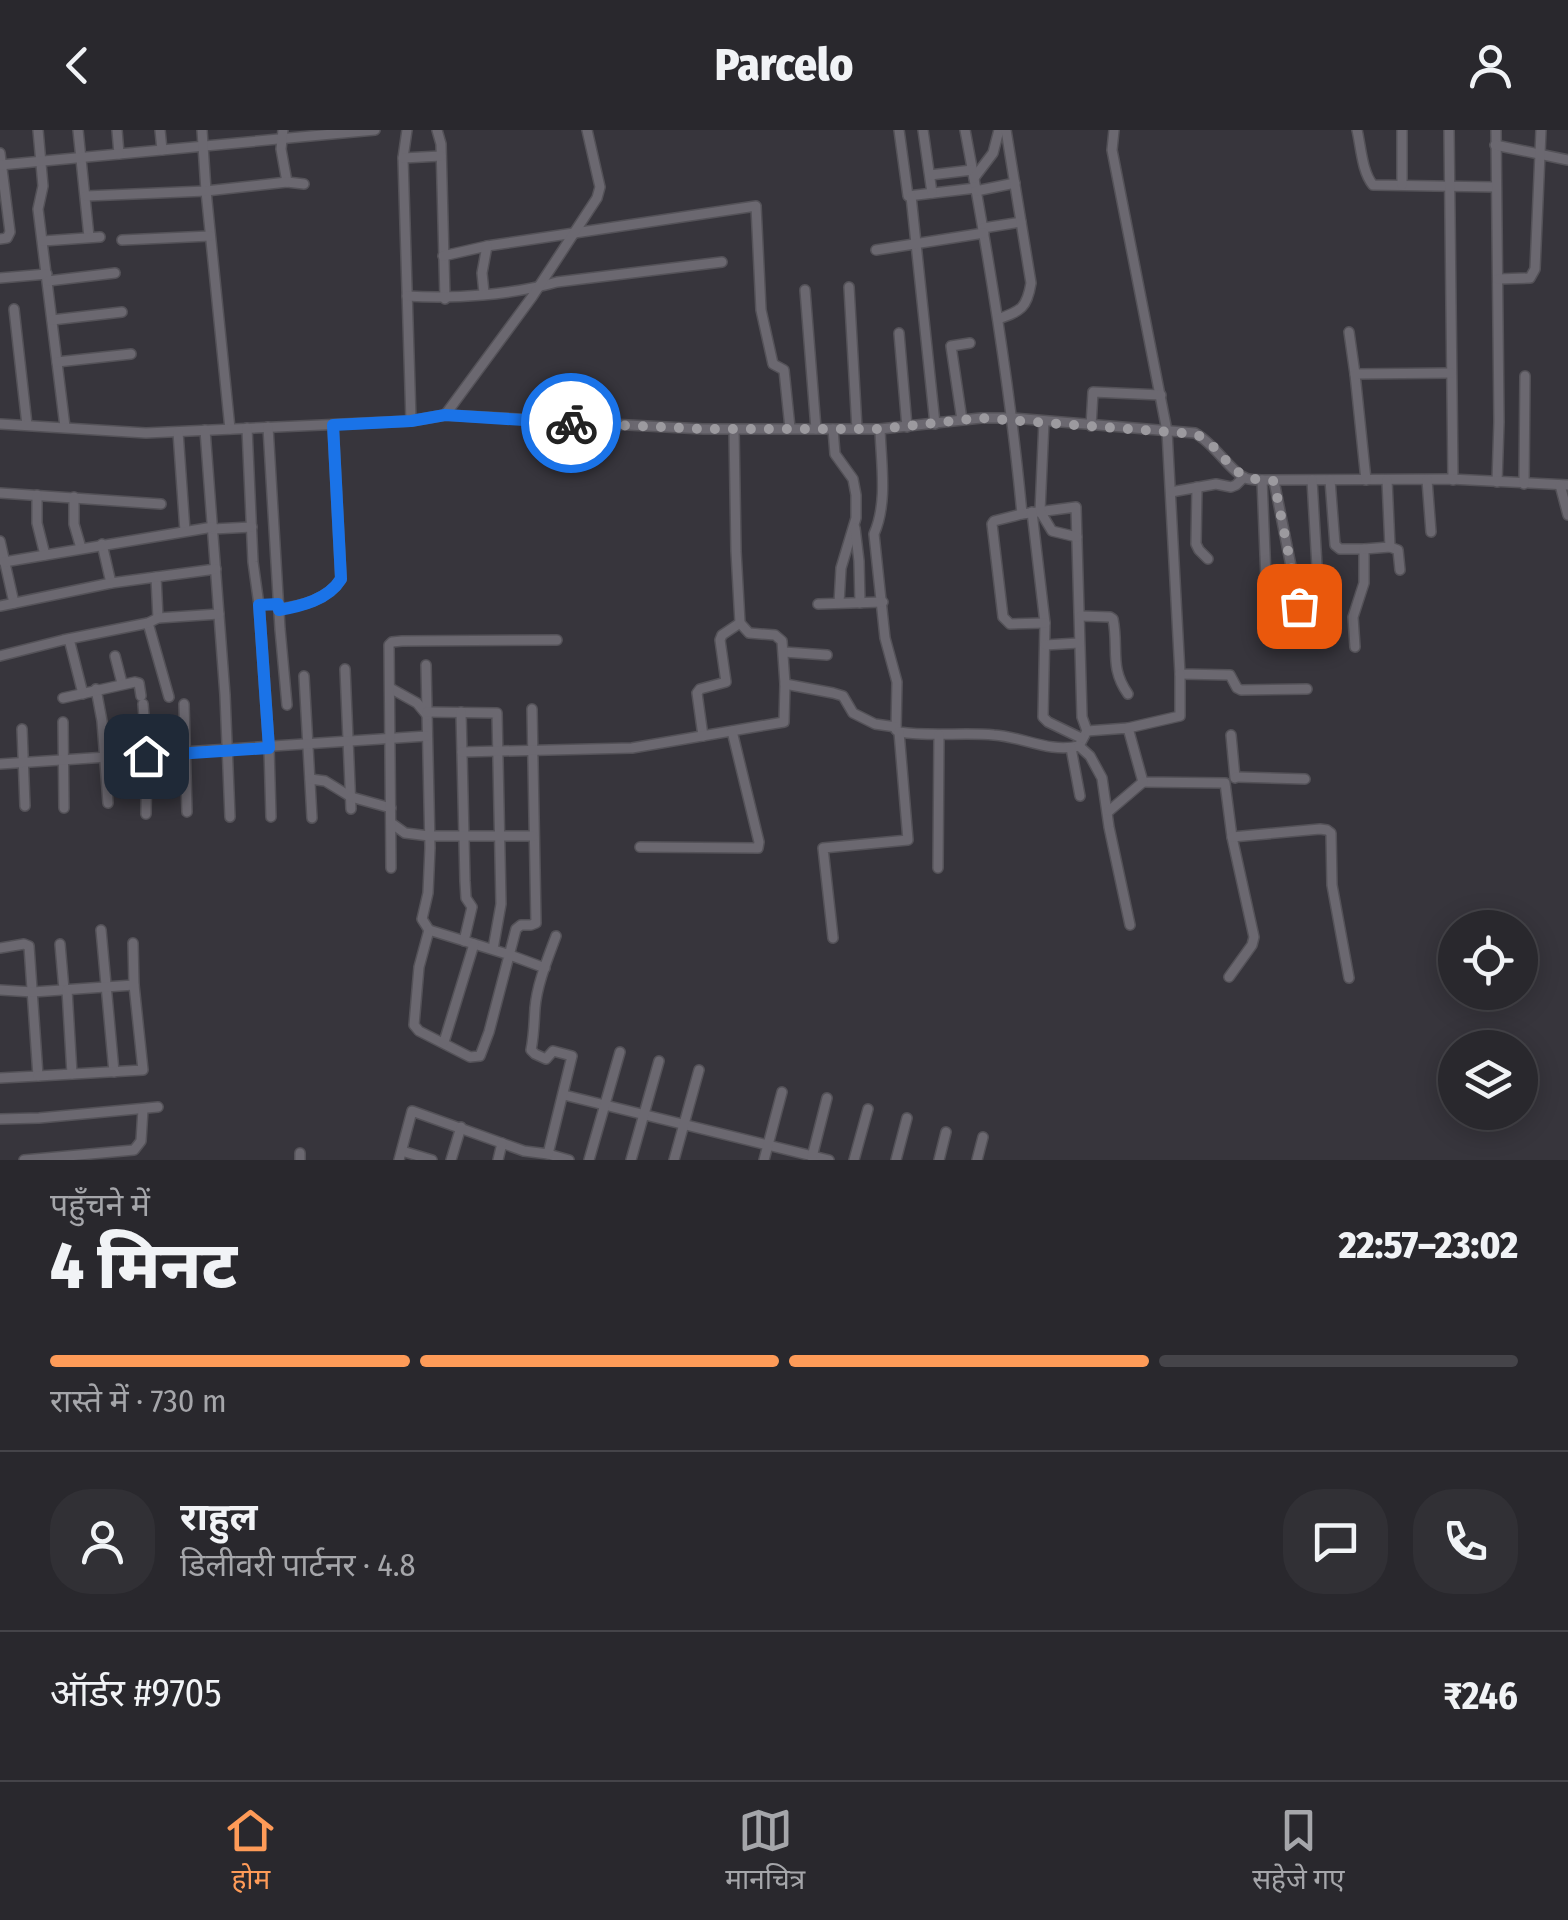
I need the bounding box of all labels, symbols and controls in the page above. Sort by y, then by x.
icon: back [50,38,105,93]
text: Parcelo [715,38,853,92]
icon: person [1463,38,1518,93]
courier [521,373,621,473]
icon: bike [544,396,599,451]
pin [1257,564,1342,649]
icon: bag [1272,579,1327,634]
pin [104,714,189,799]
icon: home [119,729,174,784]
map controls [1438,910,1538,1130]
button: locate [1438,910,1538,1010]
button: layers [1438,1030,1538,1130]
text: पहुँचने में [50,1186,150,1224]
text: 22:57–23:02 [1339,1222,1518,1268]
text: 4 मिनट [50,1227,237,1305]
text: रास्ते में · 730 m [50,1382,227,1420]
button: person [50,1489,155,1594]
button: chat [1283,1489,1388,1594]
button: phone [1413,1489,1518,1594]
text: राहुल [180,1494,257,1540]
text: डिलीवरी पार्टनर · 4.8 [180,1546,416,1584]
text: ऑर्डर #9705 [50,1670,222,1716]
text: ₹246 [1443,1673,1518,1719]
tab: होम [223,1803,278,1900]
tab: मानचित्र [725,1803,805,1900]
tab: सहेजे गए [1252,1803,1345,1900]

